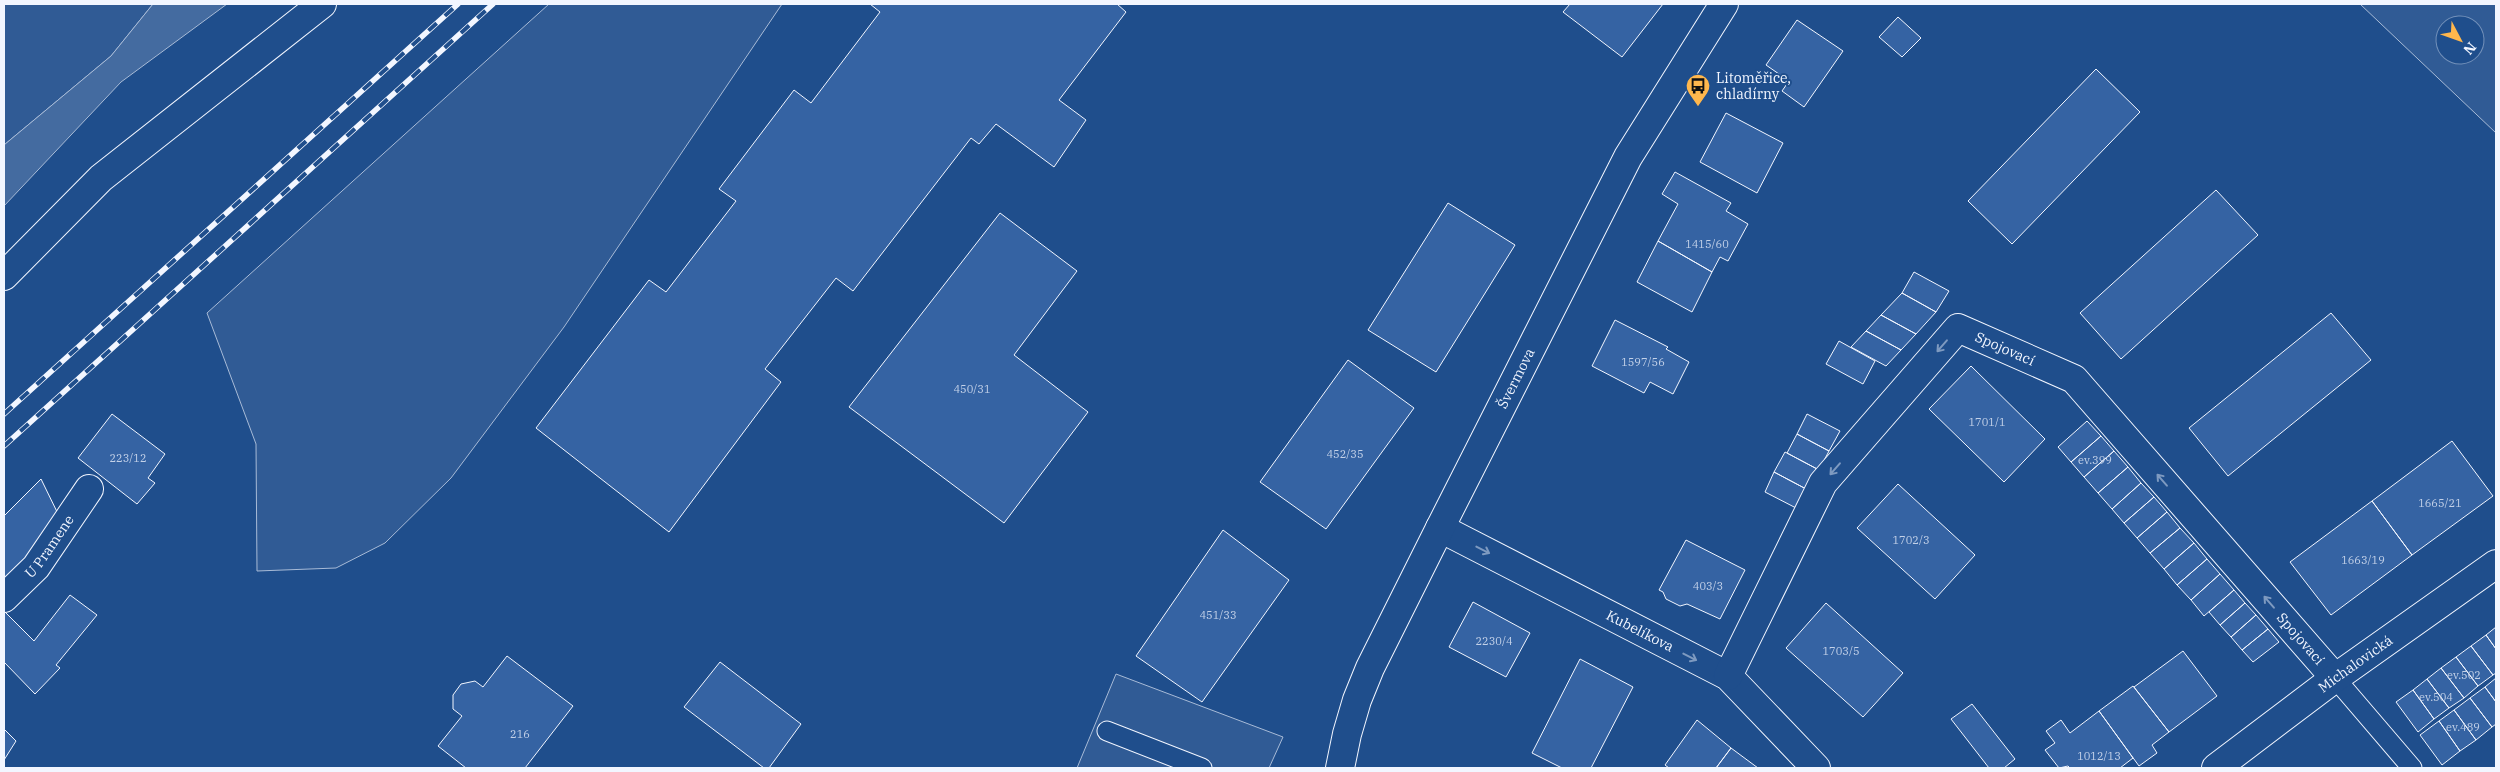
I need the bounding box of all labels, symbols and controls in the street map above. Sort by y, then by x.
north arrow [2435,15,2485,65]
text: N [2459,38,2480,59]
place label: Litoměřice, chladírny [1716,69,1791,103]
bus stop icon: Litoměřice, chladírny [1685,73,1711,107]
house number: 1415/60 [1685,237,1729,251]
street label: Spojovací [1972,328,2038,370]
one-way arrow [1936,340,1948,353]
street label: Švermova [1492,345,1539,412]
house number: 1597/56 [1621,355,1665,369]
house number: 450/31 [953,382,991,396]
house number: 1701/1 [1968,415,2006,429]
house number: 452/35 [1326,447,1364,461]
house number: 223/12 [109,451,147,465]
house number: ev.399 [2078,453,2112,467]
one-way arrow [1830,462,1841,475]
one-way arrow [2156,473,2168,486]
house number: 1665/21 [2418,496,2462,510]
street label: U Pramene [21,511,78,582]
house number: 1702/3 [1892,533,1930,547]
one-way arrow [1475,546,1490,555]
house number: 1663/19 [2341,553,2385,567]
house number: 403/3 [1693,579,1723,593]
one-way arrow [2263,596,2274,609]
street label: Kubelíkova [1603,606,1677,656]
house number: 451/33 [1199,608,1237,622]
street label: Spojovací [2273,609,2328,668]
street label: Michalovická [2315,631,2396,697]
house number: 2230/4 [1475,634,1513,648]
house number: 1703/5 [1822,644,1860,658]
one-way arrow [1682,653,1697,662]
house number: ev.502 [2447,668,2481,682]
house number: ev.504 [2419,690,2453,704]
house number: ev.489 [2446,720,2480,734]
house number: 216 [510,727,530,741]
house number: 1012/13 [2077,749,2121,763]

